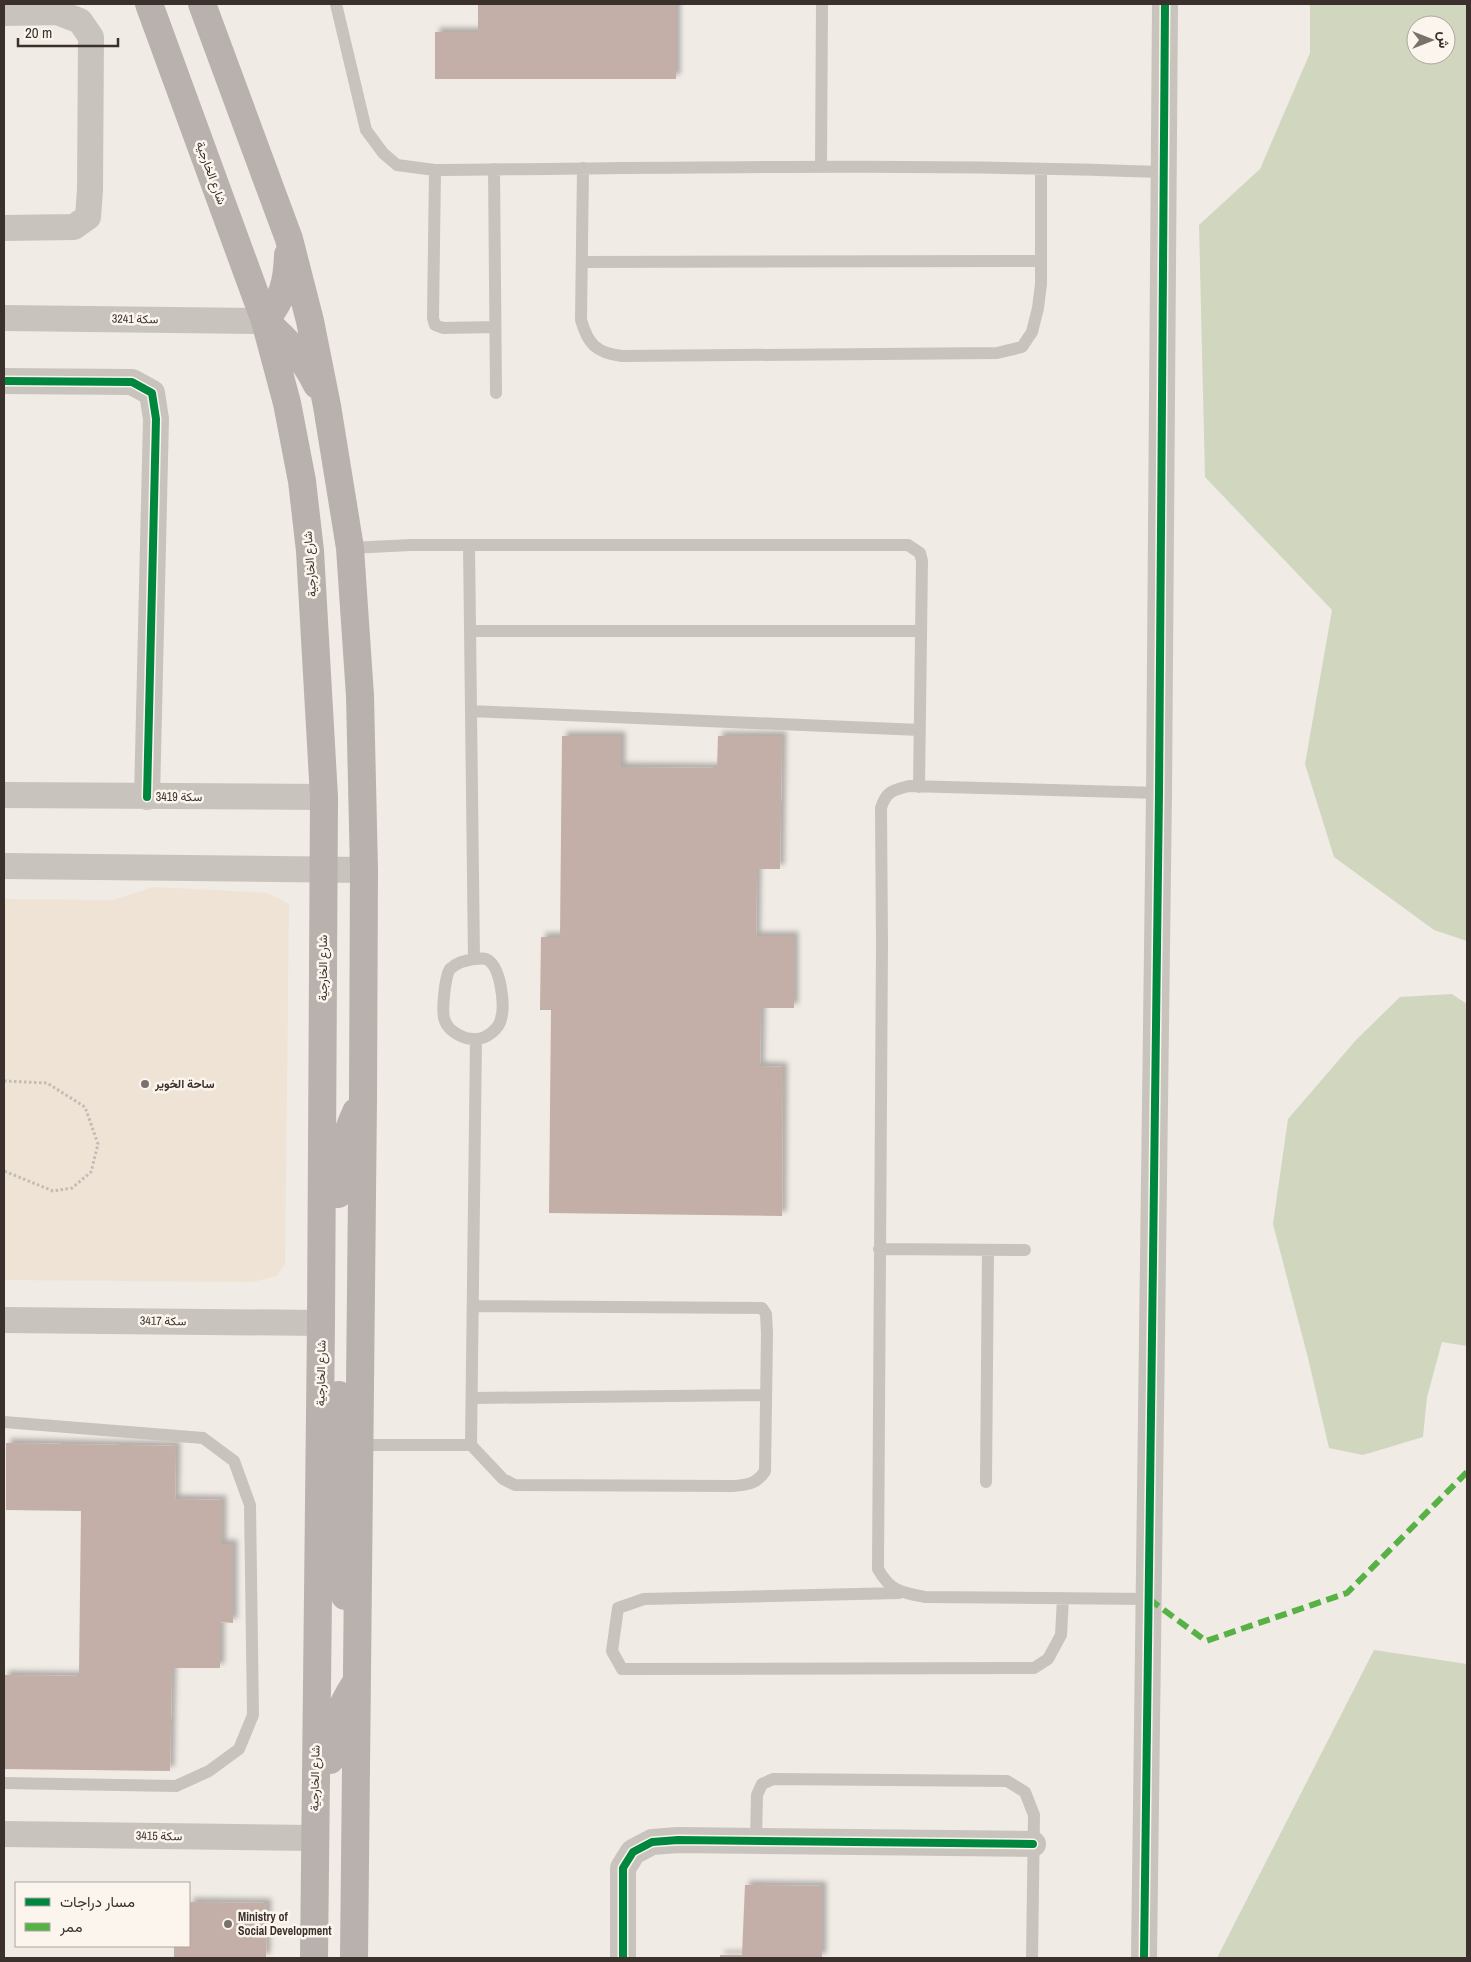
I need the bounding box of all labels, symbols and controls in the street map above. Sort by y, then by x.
scale bar [18,15,118,47]
north arrow [1406,15,1456,65]
text: 20 m [25,22,52,43]
text: ش [1435,32,1453,49]
street label: شارع الخارجية [191,139,230,207]
street label: سكة 3241 [112,311,158,327]
street label: شارع الخارجية [300,530,321,598]
street label: سكة 3419 [156,789,202,805]
street label: شارع الخارجية [315,935,332,1001]
place label: ساحة الخوير [154,1076,215,1092]
marker: ساحة الخوير [139,1078,151,1090]
street label: سكة 3417 [140,1313,186,1329]
street label: شارع الخارجية [312,1340,331,1406]
street label: شارع الخارجية [306,1745,325,1811]
street label: سكة 3415 [136,1828,182,1844]
legend [15,1882,190,1947]
text: مسار دراجات [60,1891,135,1912]
place label: Ministry of Social Development [238,1909,332,1939]
text: ممر [59,1916,82,1937]
marker: Ministry of Social Development [222,1918,234,1930]

